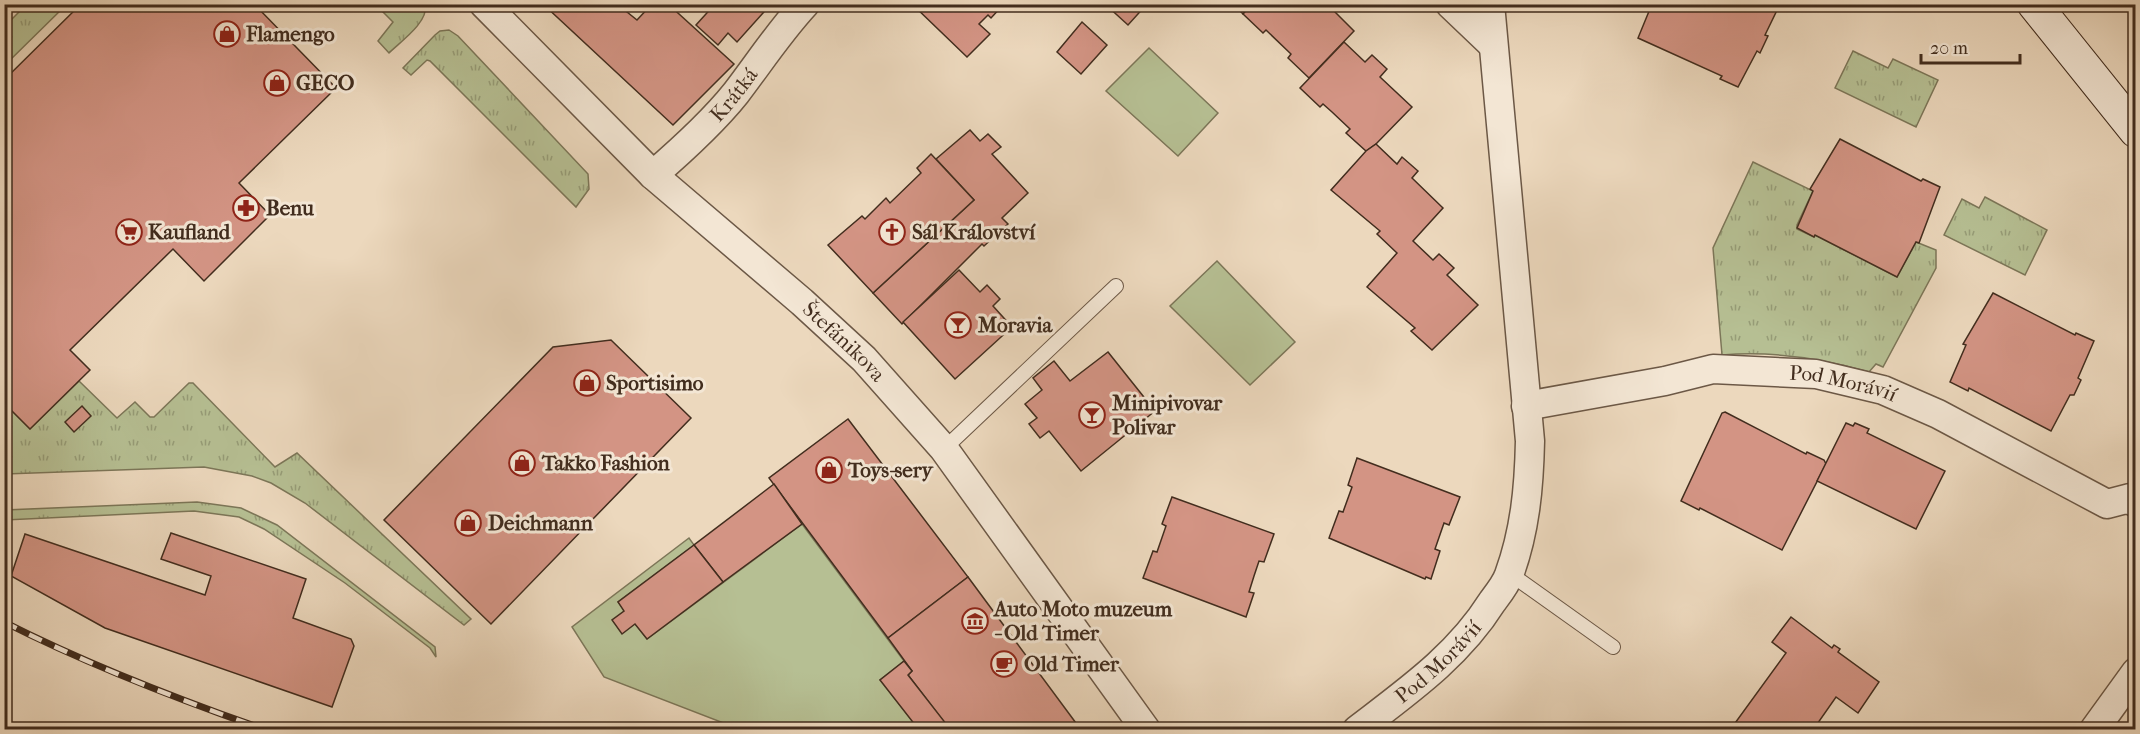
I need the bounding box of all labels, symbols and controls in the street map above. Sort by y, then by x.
shop icon: Flamengo [212,19,242,49]
place label: Flamengo [245,22,335,46]
scale bar [1921,27,2020,65]
text: 20 m [1930,38,1968,59]
street label: Krátká [705,63,763,127]
shop icon: GECO [262,68,292,98]
place label: GECO [296,71,355,95]
pharmacy icon: Benu [231,193,261,223]
place label: Benu [266,196,314,220]
supermarket icon: Kaufland [114,217,144,247]
church icon: Sál Království [877,217,907,247]
place label: Kaufland [148,220,231,244]
place label: Sál Království [912,220,1036,244]
street label: Štefánikova [798,297,890,387]
bar icon: Moravia [943,310,973,340]
place label: Moravia [977,313,1053,337]
street label: Pod Morávií [1789,361,1901,407]
shop icon: Sportisimo [572,368,602,398]
place label: Sportisimo [606,371,704,395]
place label: Minipivovar Polivar [1111,391,1223,439]
bar icon: Minipivovar Polivar [1077,400,1107,430]
shop icon: Takko Fashion [507,448,537,478]
place label: Takko Fashion [541,451,670,475]
shop icon: Toys-sery [814,455,844,485]
place label: Toys-sery [847,458,935,482]
shop icon: Deichmann [453,508,483,538]
place label: Deichmann [488,511,594,535]
place label: Auto Moto muzeum - Old Timer [992,597,1173,645]
museum icon: Auto Moto muzeum - Old Timer [960,606,990,636]
street label: Pod Morávií [1390,616,1487,708]
cafe icon: Old Timer [989,649,1019,679]
place label: Old Timer [1024,652,1120,676]

